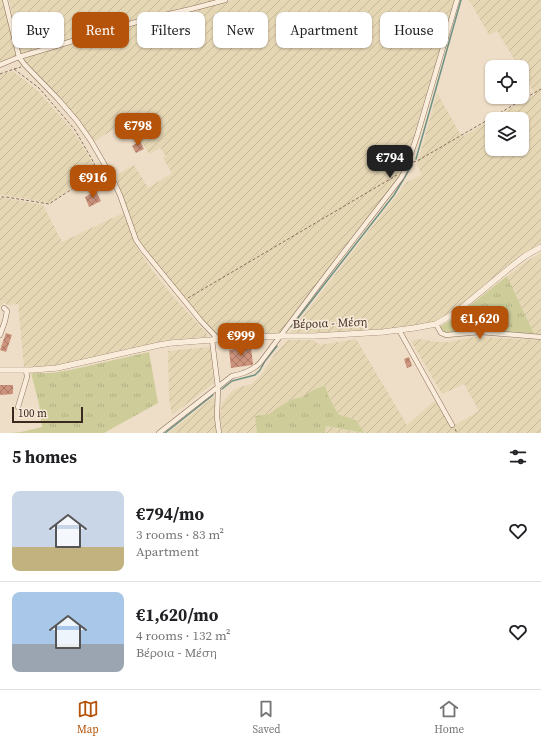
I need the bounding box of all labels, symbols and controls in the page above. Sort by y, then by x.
chip: Buy [12,12,64,48]
chip: Rent [72,12,129,48]
chip: Filters [137,12,205,48]
chip: New [213,12,268,48]
chip: Apartment [276,12,372,48]
chip: House [380,12,448,48]
map controls [485,60,529,156]
button: locate [485,60,529,104]
button: layers [485,112,529,156]
pin: €798 [114,113,162,147]
text: €798 [124,117,152,134]
pin: €794 [366,145,414,179]
text: €794 [376,149,404,166]
pin: €916 [69,165,117,199]
text: €916 [79,169,107,186]
pin: €1,620 [447,306,513,340]
text: €1,620 [460,310,500,327]
street label: Βέροια - Μέση [292,314,368,332]
pin: €999 [217,323,265,357]
text: €999 [227,327,255,344]
scale bar [12,405,83,424]
text: 100 m [18,406,47,421]
text: 5 homes [12,445,77,469]
icon: filters [507,446,529,468]
text: €794/mo [136,502,204,526]
icon: home [44,507,92,555]
icon: heart [507,520,529,542]
text: 3 rooms · 83 m² [136,526,224,543]
text: Apartment [136,543,199,560]
text: €1,620/mo [136,603,218,627]
icon: home [44,608,92,656]
icon: heart [507,621,529,643]
text: 4 rooms · 132 m² [136,627,231,644]
text: Βέροια - Μέση [136,644,217,661]
tab: Map [77,698,99,737]
tab: Saved [252,698,281,737]
tab: Home [434,698,464,737]

